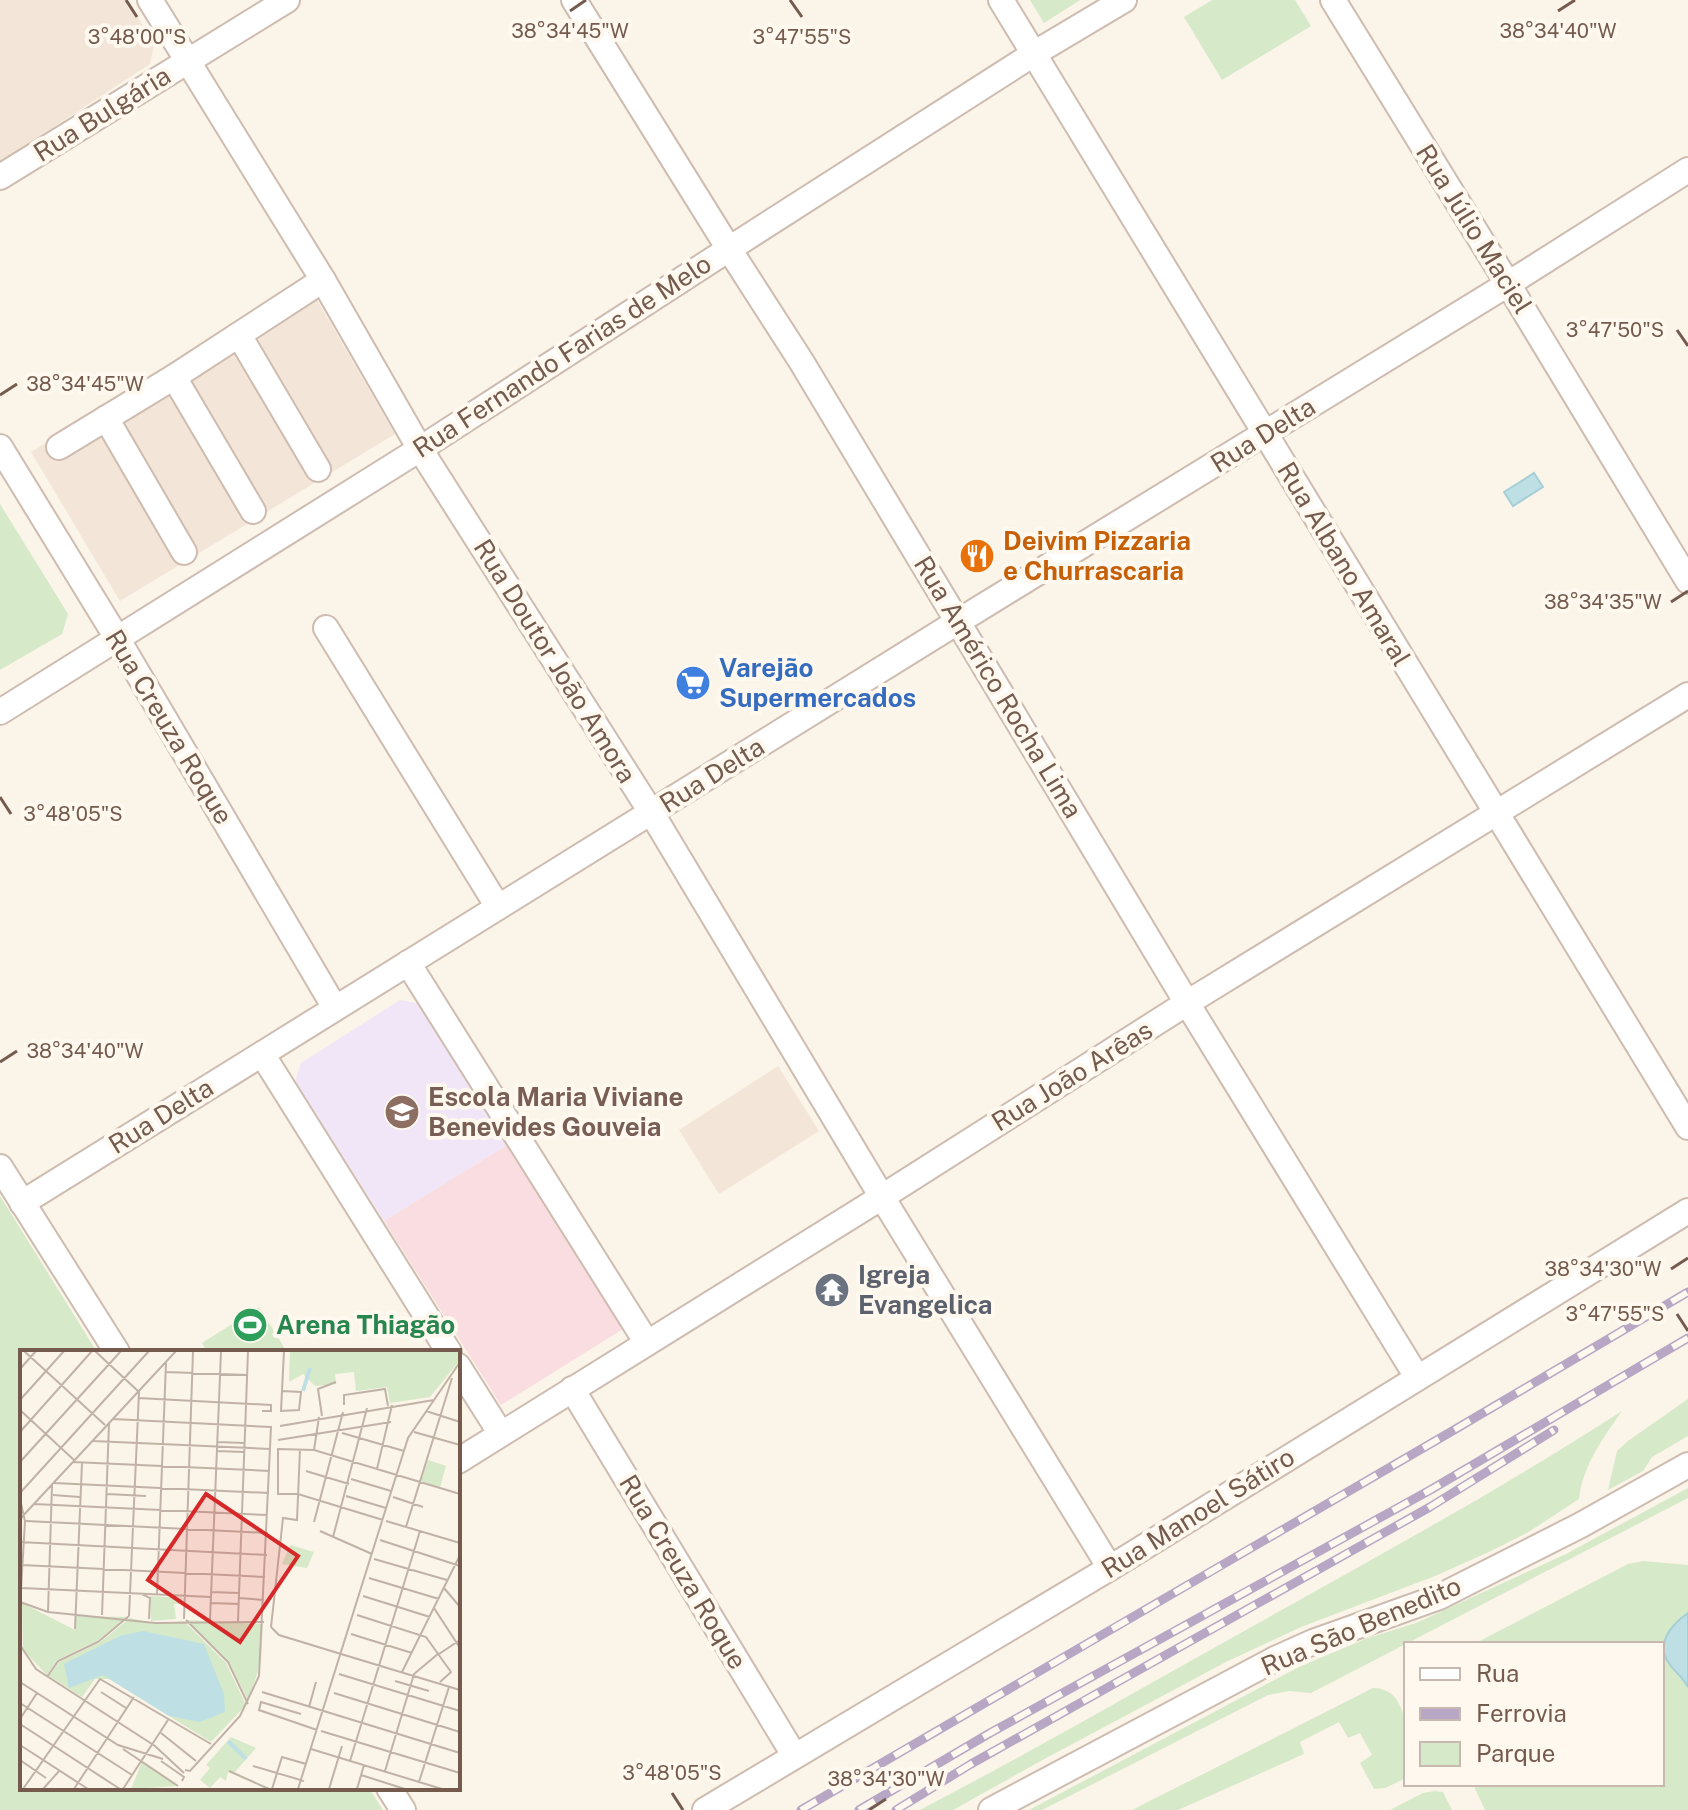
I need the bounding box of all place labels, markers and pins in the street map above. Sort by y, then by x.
place label: Deivim Pizzaria e Churrascaria [1003,525,1191,586]
restaurant icon: Deivim Pizzaria e Churrascaria [958,537,996,575]
place label: Varejão Supermercados [719,652,916,713]
supermarket icon: Varejão Supermercados [674,664,712,702]
place label: Escola Maria Viviane Benevides Gouveia [428,1081,683,1142]
school or university icon: Escola Maria Viviane Benevides Gouveia [383,1093,421,1131]
place label: Igreja Evangelica [858,1259,993,1320]
temple icon: Igreja Evangelica [813,1271,851,1309]
sports icon: Arena Thiagão [231,1306,269,1344]
place label: Arena Thiagão [276,1309,455,1340]

